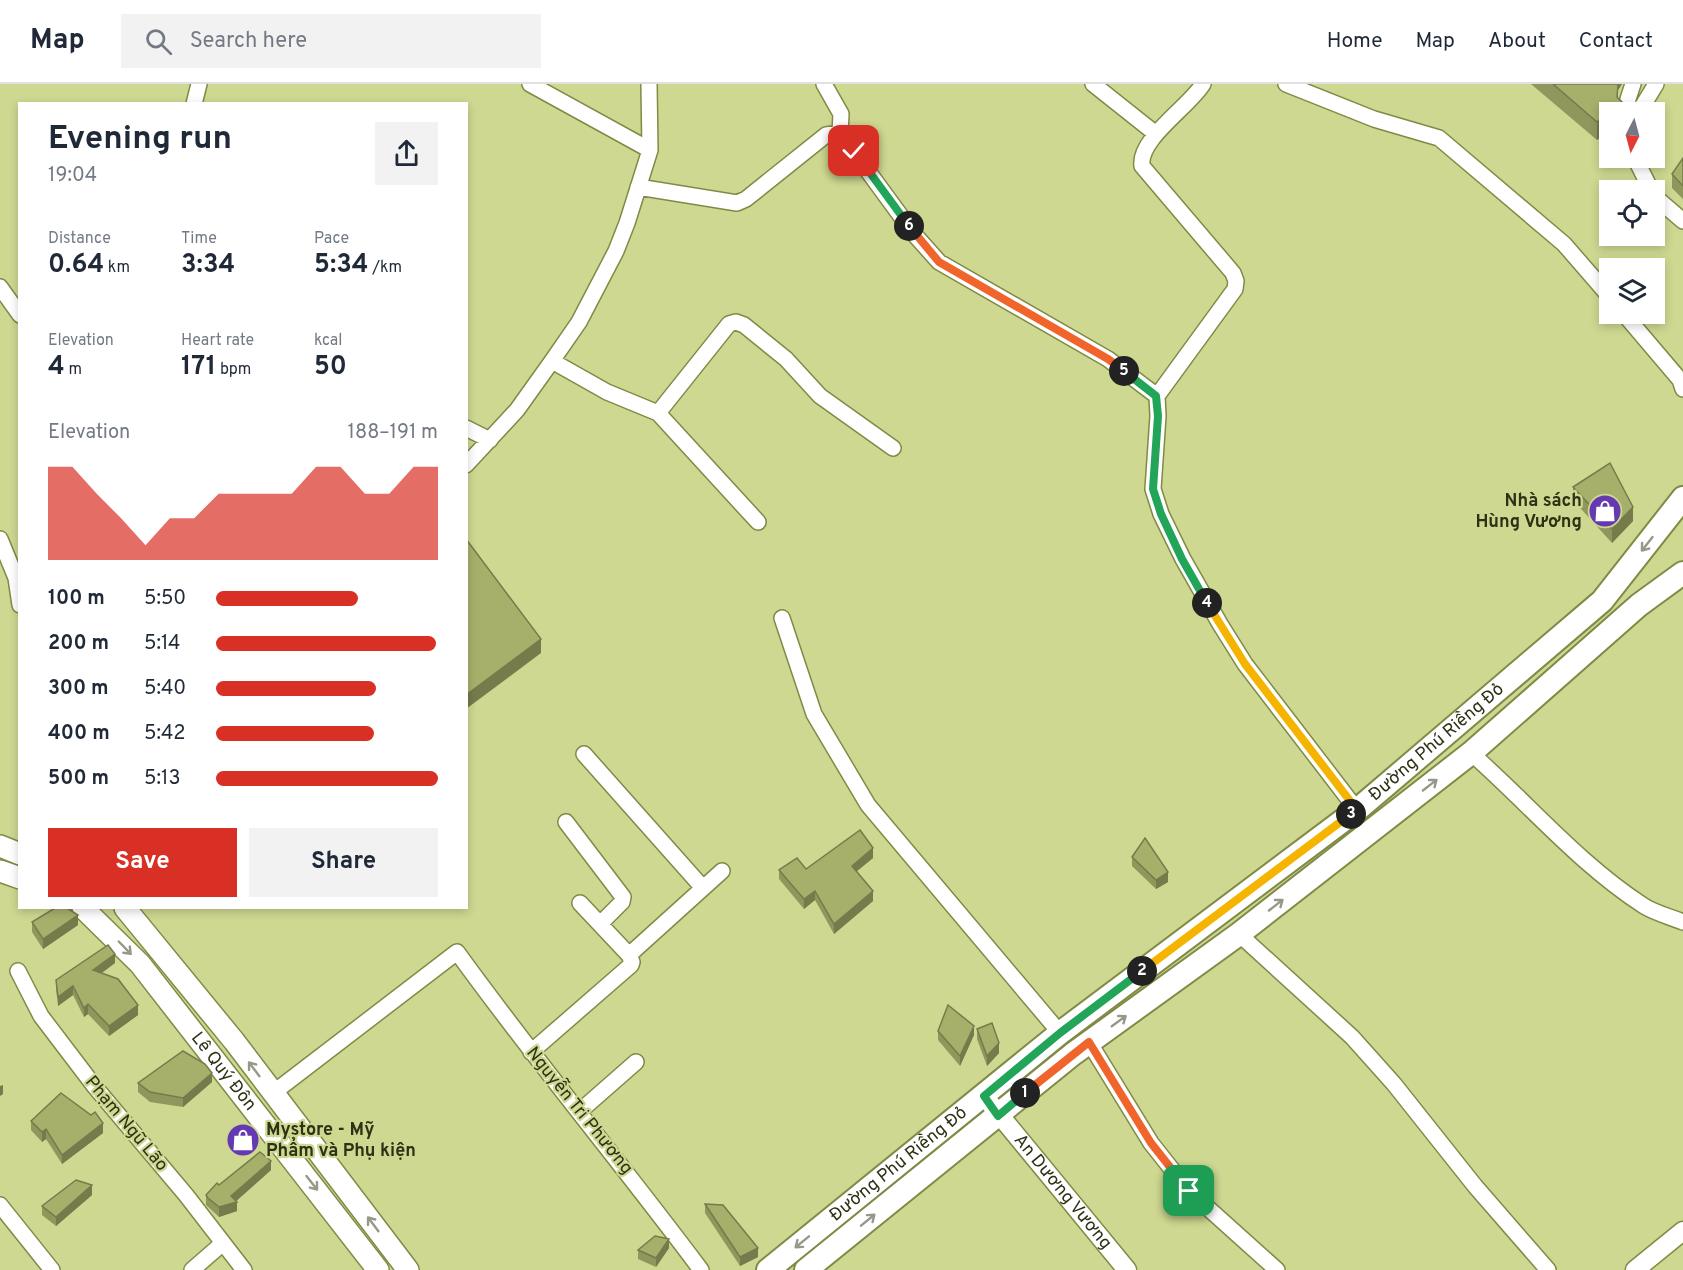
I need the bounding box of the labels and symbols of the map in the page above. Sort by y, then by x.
north arrow [1599,102,1665,168]
pin [828,125,879,176]
pin: 6 [894,211,924,241]
pin: 5 [1109,356,1139,386]
place label: Nhà sách Hùng Vương [1475,490,1582,534]
shop icon: Nhà sách Hùng Vương [1587,493,1623,529]
one-way arrow [1640,536,1653,552]
pin: 4 [1192,588,1222,618]
street label: Đường Phú Riềng Đỏ [1364,678,1509,806]
one-way arrow [1422,779,1438,792]
pin: 3 [1336,799,1366,829]
one-way arrow [1268,899,1284,912]
one-way arrow [117,941,132,956]
pin: 2 [1127,956,1157,986]
one-way arrow [1110,1014,1126,1027]
street label: Lê Quý Đôn [186,1027,261,1116]
street label: Nguyễn Tri Phương [520,1041,639,1179]
one-way arrow [248,1061,261,1077]
street label: Phạm Ngũ Lão [79,1072,173,1176]
pin: 1 [1010,1078,1040,1108]
street label: Đường Phú Riềng Đỏ [825,1101,972,1227]
place label: Mystore - Mỹ Phẩm và Phụ kiện [266,1119,416,1163]
shop icon: Mystore - Mỹ Phẩm và Phụ kiện [225,1122,261,1158]
street label: An Dương Vương [1008,1129,1117,1254]
pin [1163,1165,1214,1216]
one-way arrow [305,1175,318,1191]
one-way arrow [860,1214,876,1227]
one-way arrow [366,1216,379,1232]
one-way arrow [795,1236,811,1249]

